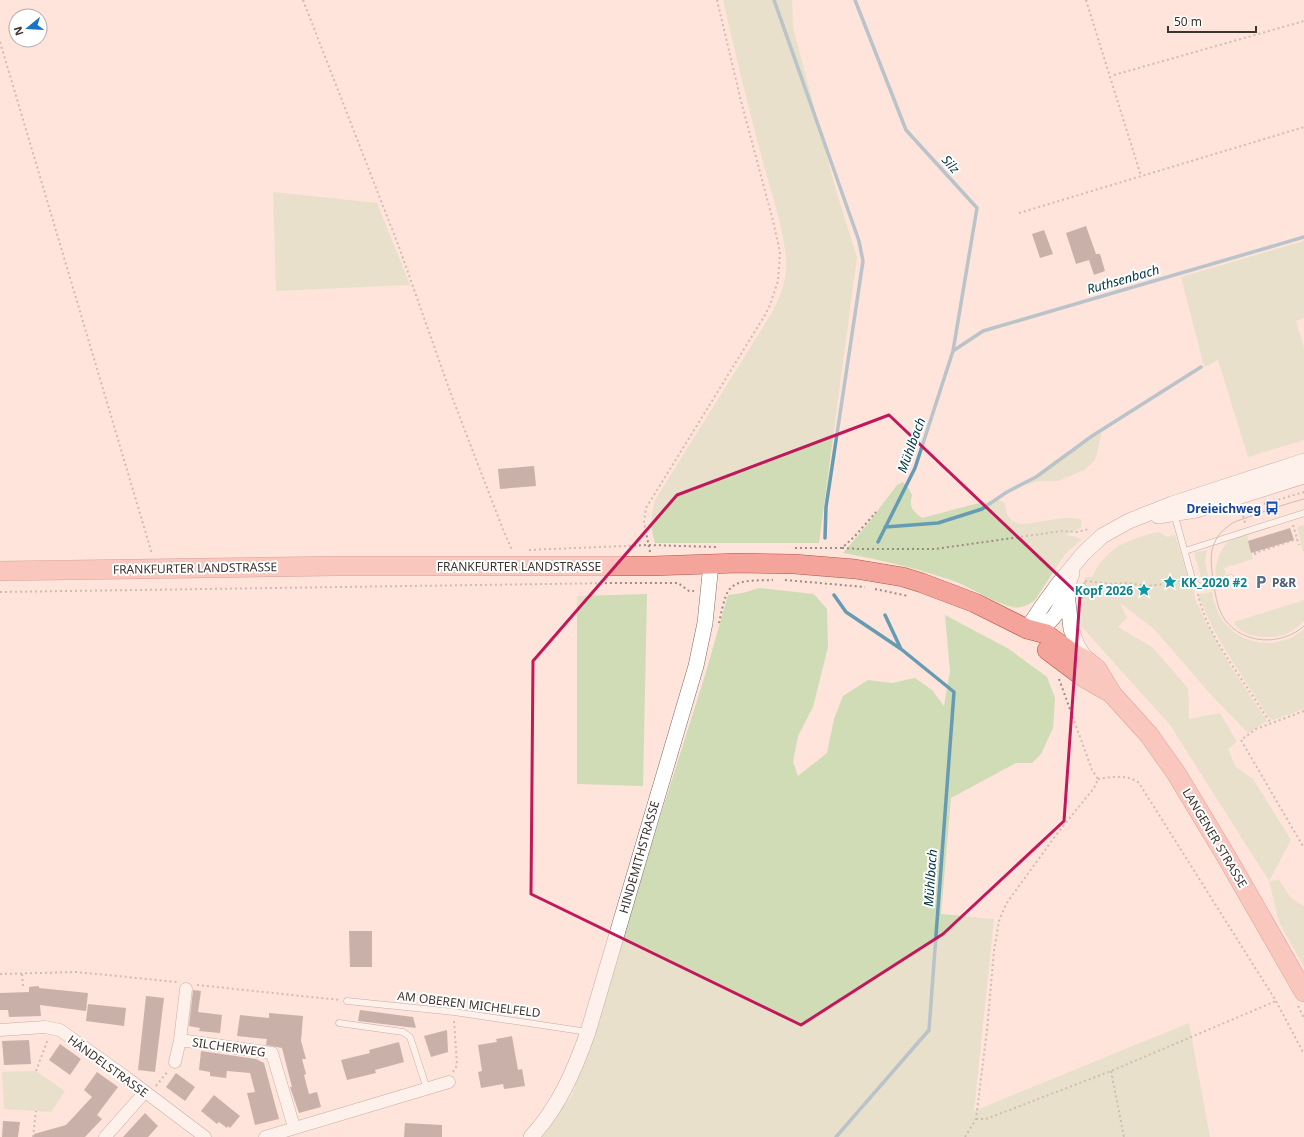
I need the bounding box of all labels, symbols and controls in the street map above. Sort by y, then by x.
north arrow [8,8,48,48]
scale bar [1168,8,1256,34]
text: 50 m [1174,13,1202,30]
text: N [9,25,27,38]
water label: Silz [938,151,964,177]
water label: Ruthsenbach [1085,260,1161,298]
water label: Mühlbach [893,415,929,475]
place label: Dreieichweg [1187,500,1261,517]
bus stop icon: Dreieichweg [1264,500,1280,516]
street label: FRANKFURTER LANDSTRASSE [113,558,277,578]
street label: FRANKFURTER LANDSTRASSE [437,558,601,575]
place icon: KK_2020 #2 [1162,574,1178,590]
place label: KK_2020 #2 [1181,574,1247,591]
parking icon: P&R [1253,574,1269,590]
place label: P&R [1272,574,1296,591]
place label: Kopf 2026 [1075,582,1133,599]
place icon: Kopf 2026 [1136,582,1152,598]
street label: LANGENER STRASSE [1179,785,1251,891]
street label: HINDEMITHSTRASSE [615,799,663,915]
water label: Mühlbach [919,849,941,907]
street label: AM OBEREN MICHELFELD [396,987,542,1021]
street label: HÄNDELSTRASSE [64,1031,152,1101]
street label: SILCHERWEG [191,1033,267,1061]

